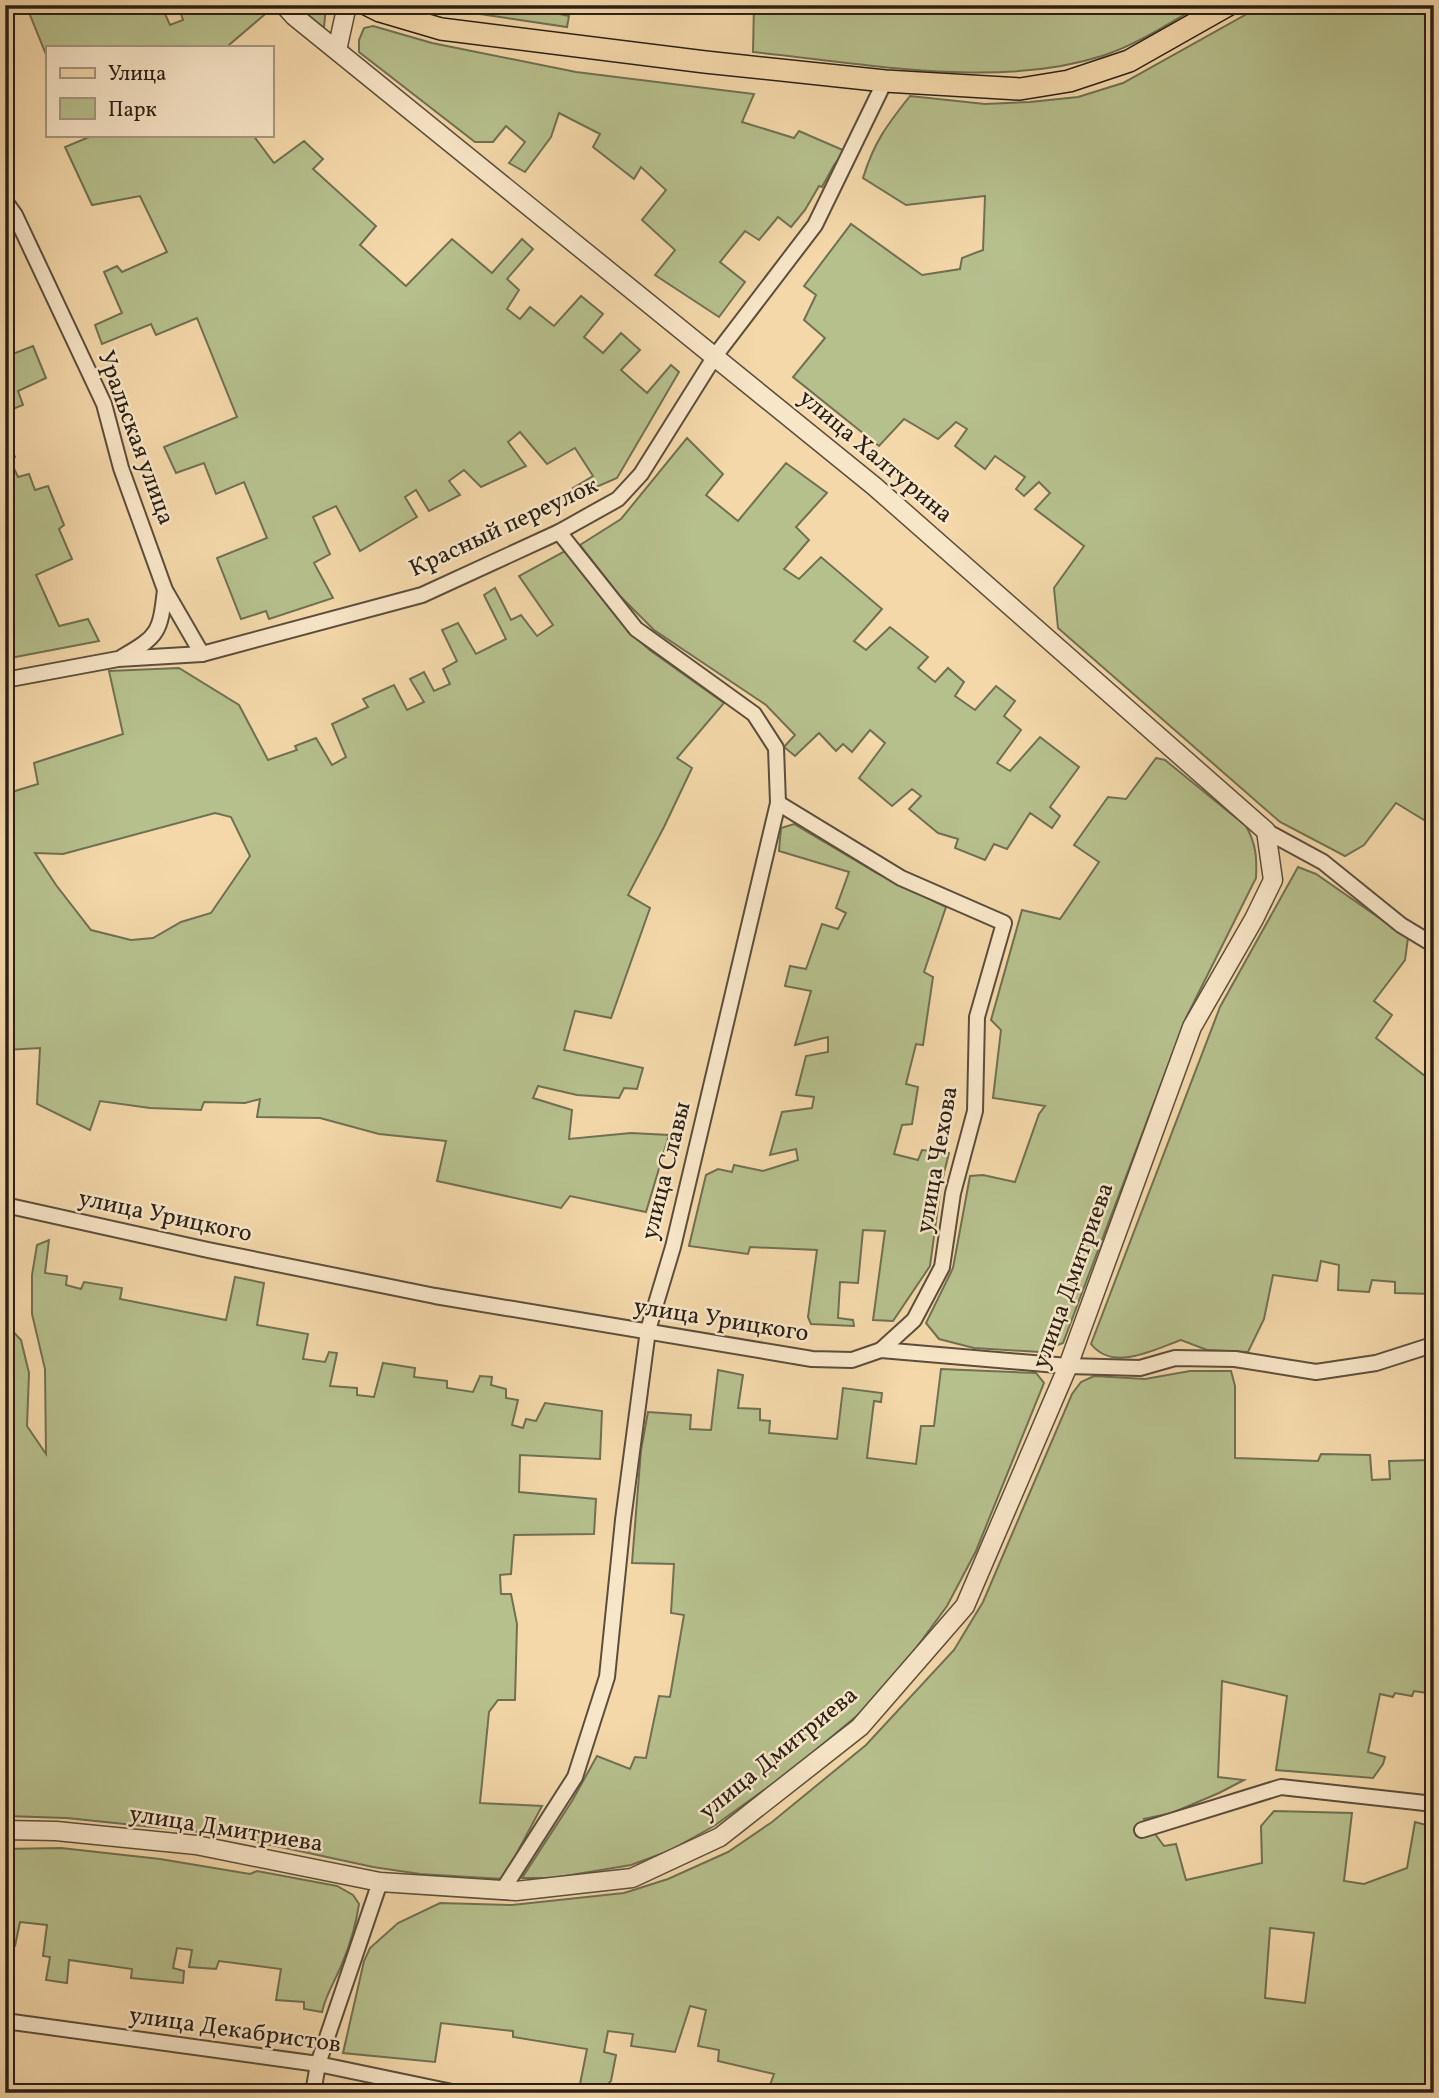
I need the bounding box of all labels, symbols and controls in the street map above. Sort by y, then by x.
legend [46,46,273,136]
text: Улица [108,60,166,89]
text: Парк [108,96,157,125]
street label: Уральская улица [88,346,182,530]
street label: улица Халтурина [790,382,960,532]
street label: Красный переулок [404,469,604,587]
street label: улица Чехова [908,1084,968,1236]
street label: улица Славы [633,1098,701,1244]
street label: улица Дмитриева [1025,1178,1123,1374]
street label: улица Урицкого [75,1182,255,1252]
street label: улица Урицкого [631,1290,811,1352]
street label: улица Дмитриева [692,1679,866,1829]
street label: улица Дмитриева [127,1798,325,1862]
street label: улица Декабристов [127,1999,343,2063]

